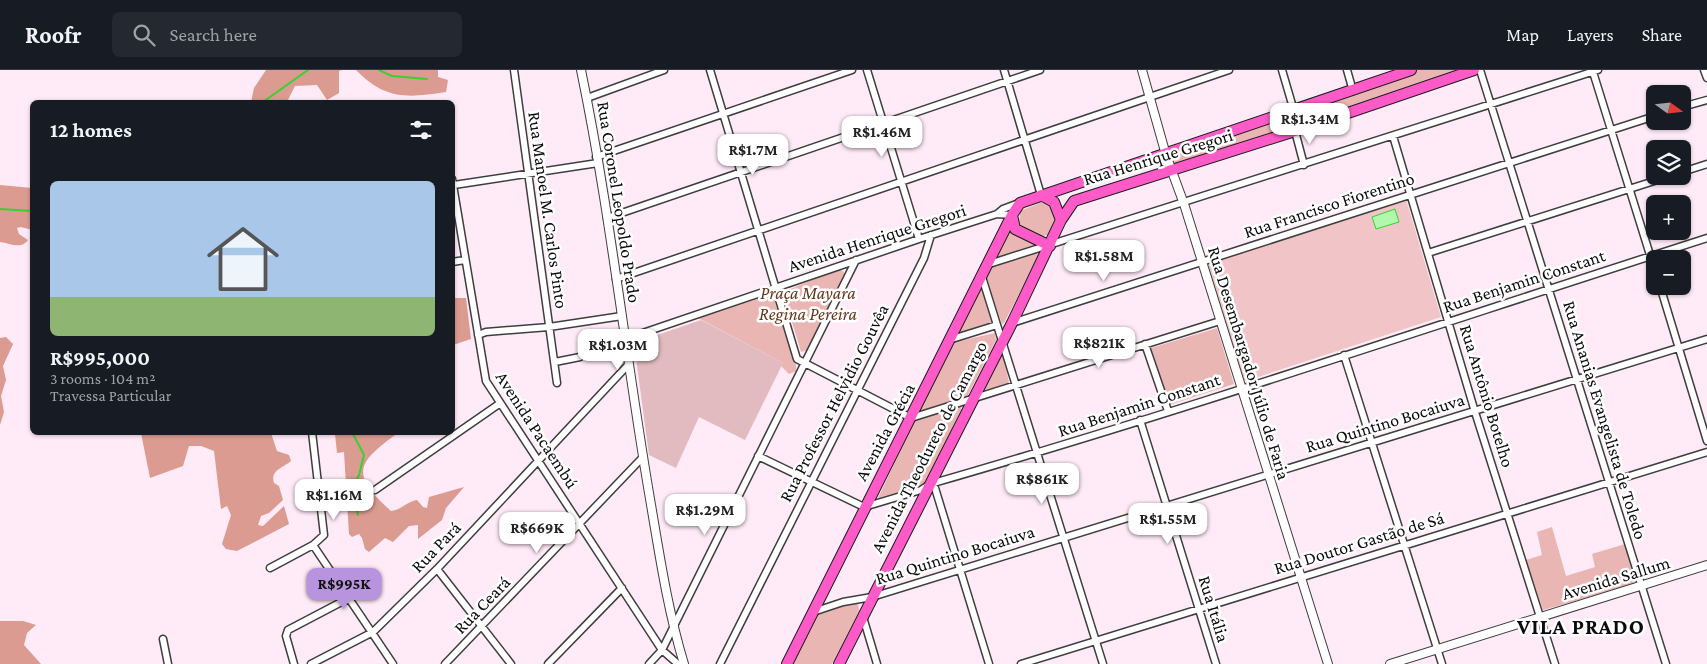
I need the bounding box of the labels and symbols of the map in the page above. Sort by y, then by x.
north arrow [1646,85,1691,130]
street label: Rua Coronel Leopoldo Prado [593,100,645,304]
pin: R$1.34M [1264,102,1356,145]
street label: Rua Manoel M. Carlos Pinto [524,110,572,310]
pin: R$1.46M [836,116,928,158]
street label: Rua Henrique Gregori [1081,125,1236,189]
pin: R$1.7M [712,134,794,176]
street label: Rua Francisco Fiorentino [1241,168,1417,242]
street label: Avenida Henrique Gregori [785,200,969,276]
pin: R$1.58M [1058,240,1150,282]
street label: Rua Desembargador Júlio de Faria [1204,244,1294,482]
street label: Rua Benjamin Constant [1440,245,1609,318]
park label: Praça Mayara Regina Pereira [759,283,857,324]
street label: Rua Ananias Evangelista de Toledo [1559,298,1651,542]
street label: Rua Professor Helvidio Gouvêa [775,301,893,505]
street label: Rua Antônio Botelho [1456,322,1518,470]
pin: R$821K [1058,326,1140,369]
pin: R$1.03M [572,328,664,371]
street label: Avenida Theodureto de Camargo [867,338,991,556]
street label: Avenida Pacaembú [492,368,583,493]
street label: Rua Benjamin Constant [1055,369,1224,442]
street label: Avenida Grécia [851,380,919,484]
street label: Rua Quintino Bocaiuva [1303,389,1467,457]
pin: R$861K [1001,462,1083,505]
pin: R$1.16M [288,478,380,521]
pin: R$1.29M [659,494,751,536]
pin: R$1.55M [1122,502,1214,545]
street label: Rua Doutor Gastão de Sá [1272,508,1446,578]
pin: R$669K [496,512,578,554]
street label: Rua Pará [407,518,465,576]
street label: Rua Quintino Bocaiuva [873,521,1037,589]
street label: Avenida Sallum [1560,552,1673,604]
pin: R$995K [303,568,385,610]
street label: Rua Ceará [450,572,514,638]
street label: Rua Itália [1194,573,1234,645]
district label: VILA PRADO [1516,614,1645,639]

